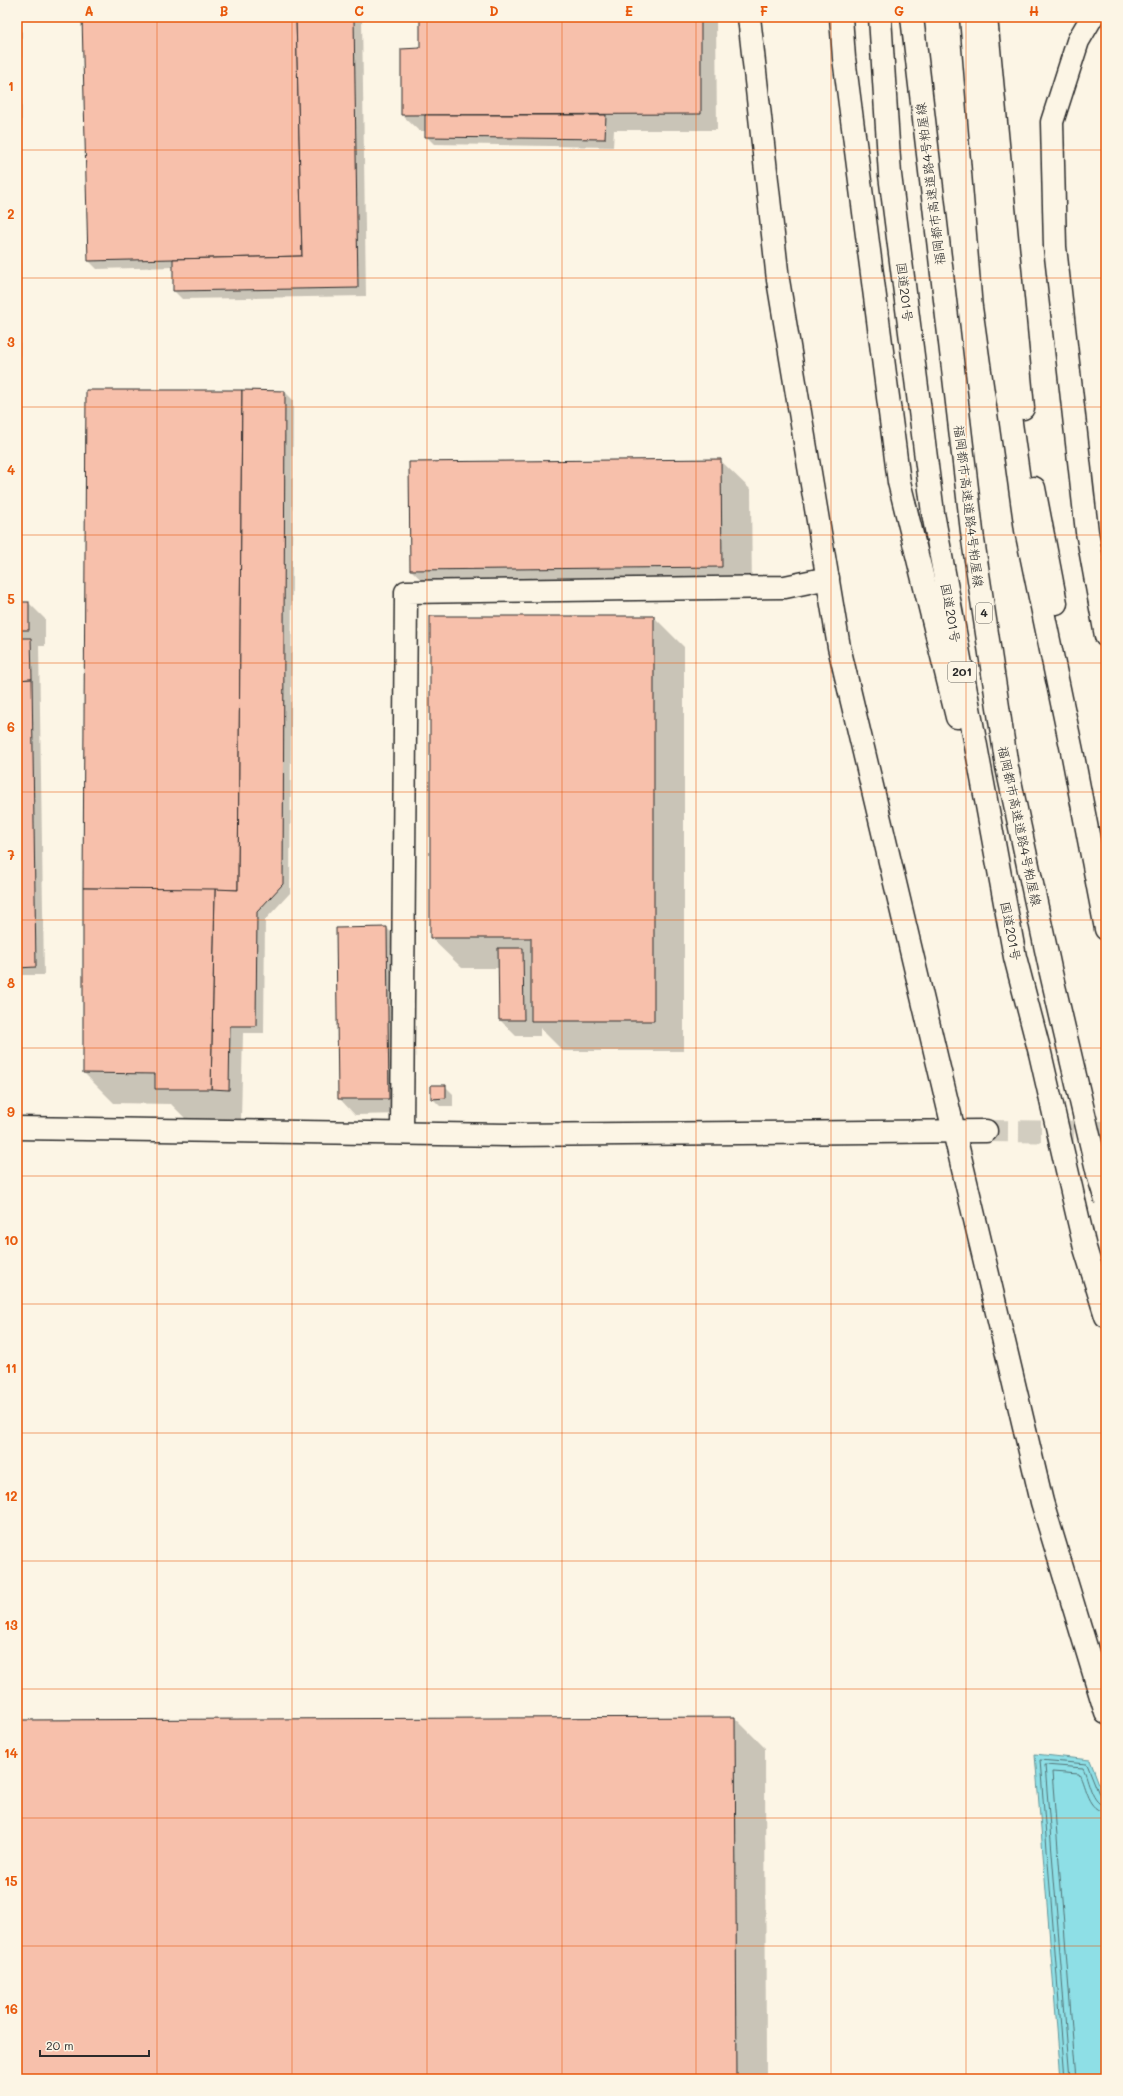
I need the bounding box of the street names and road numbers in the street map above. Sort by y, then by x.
street label: 福岡都市高速道路4号粕屋線 [911,101,948,266]
street label: 国道201号 [893,261,918,323]
street label: 福岡都市高速道路4号粕屋線 [951,424,988,589]
street label: 国道201号 [938,582,965,644]
road number: 4 [976,603,992,623]
road number: 201 [948,662,976,682]
street label: 福岡都市高速道路4号粕屋線 [995,744,1046,909]
street label: 国道201号 [997,900,1026,962]

